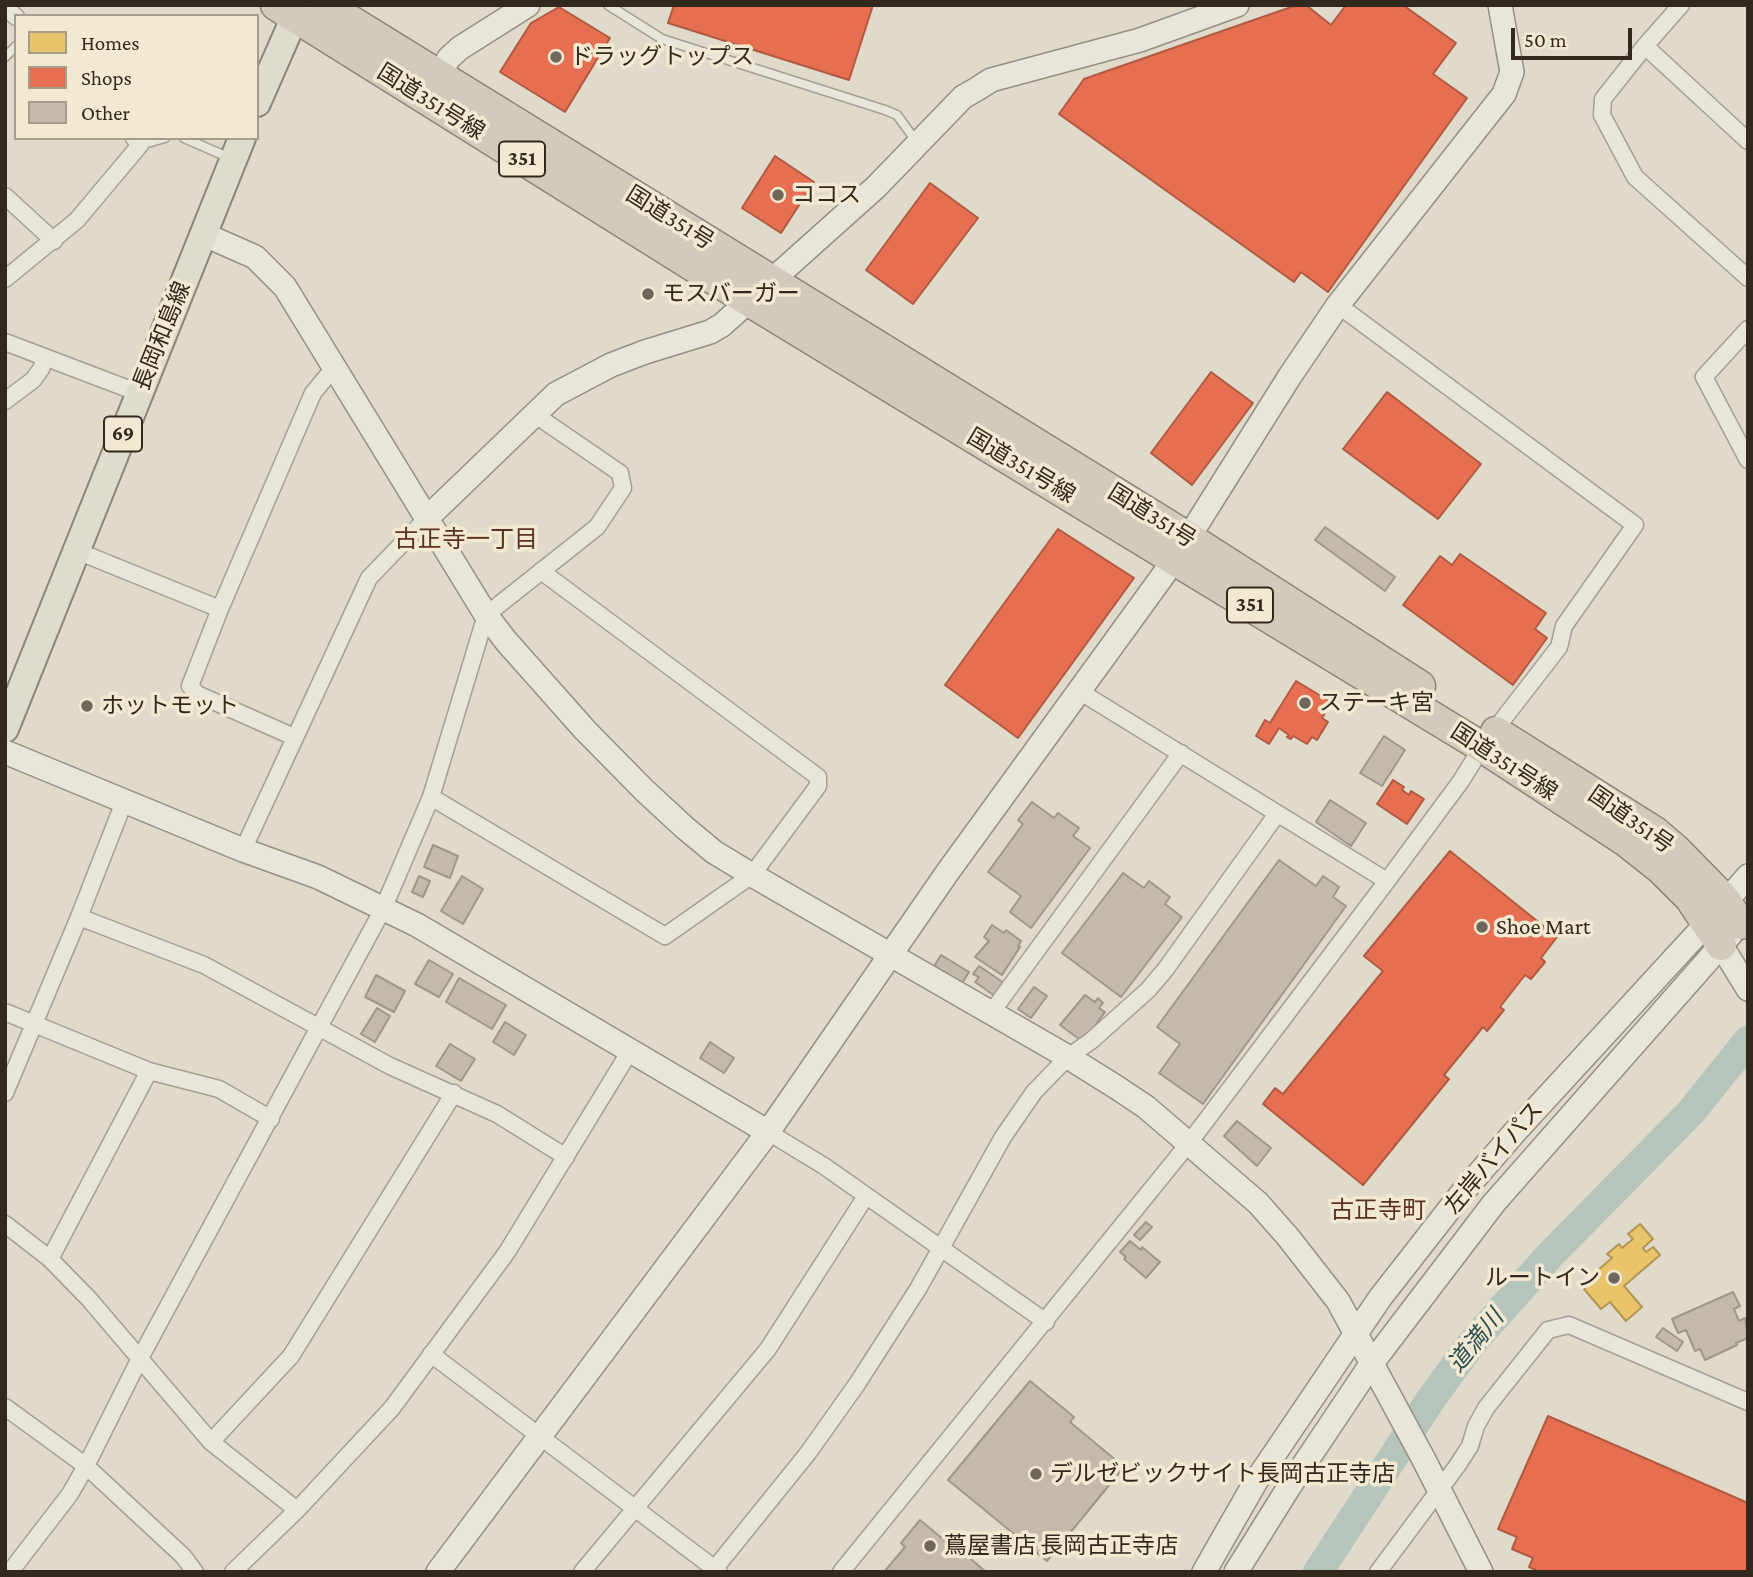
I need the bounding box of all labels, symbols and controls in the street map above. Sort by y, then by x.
legend [14,14,259,140]
scale bar [1515,14,1636,58]
text: 50 m [1524,28,1567,52]
text: Homes [81,31,140,55]
place label: ドラッグトップス [570,43,754,71]
marker: ドラッグトップス [548,49,564,65]
street label: 国道351号線 [372,58,490,146]
text: Shops [81,66,132,90]
text: Other [81,101,130,125]
road number: 351 [499,142,545,176]
street label: 国道351号 [621,180,719,256]
place label: ココス [792,181,861,209]
marker: ココス [770,187,786,203]
street label: 長岡和島線 [128,278,196,394]
place label: モスバーガー [662,280,800,308]
marker: モスバーガー [640,286,656,302]
road number: 69 [104,416,142,452]
street label: 国道351号線 [962,423,1080,509]
street label: 国道351号 [1103,478,1201,554]
district label: 古正寺一丁目 [394,526,538,554]
road number: 351 [1227,588,1273,622]
place label: ステーキ宮 [1319,689,1434,717]
place label: ホットモット [101,692,239,720]
marker: ステーキ宮 [1297,695,1313,711]
marker: ホットモット [79,698,95,714]
street label: 国道351号線 [1446,717,1562,807]
street label: 国道351号 [1583,781,1679,859]
place label: Shoe Mart [1496,913,1590,941]
marker: Shoe Mart [1474,919,1490,935]
street label: 左岸バイパス [1439,1096,1549,1220]
district label: 古正寺町 [1330,1197,1426,1225]
place label: ルートイン [1485,1264,1600,1292]
marker: ルートイン [1606,1270,1622,1286]
water label: 道満川 [1442,1304,1510,1378]
place label: デルゼビックサイト長岡古正寺店 [1050,1460,1395,1488]
marker: デルゼビックサイト長岡古正寺店 [1028,1466,1044,1482]
place label: 蔦屋書店 長岡古正寺店 [944,1532,1178,1560]
marker: 蔦屋書店 長岡古正寺店 [922,1538,938,1554]

